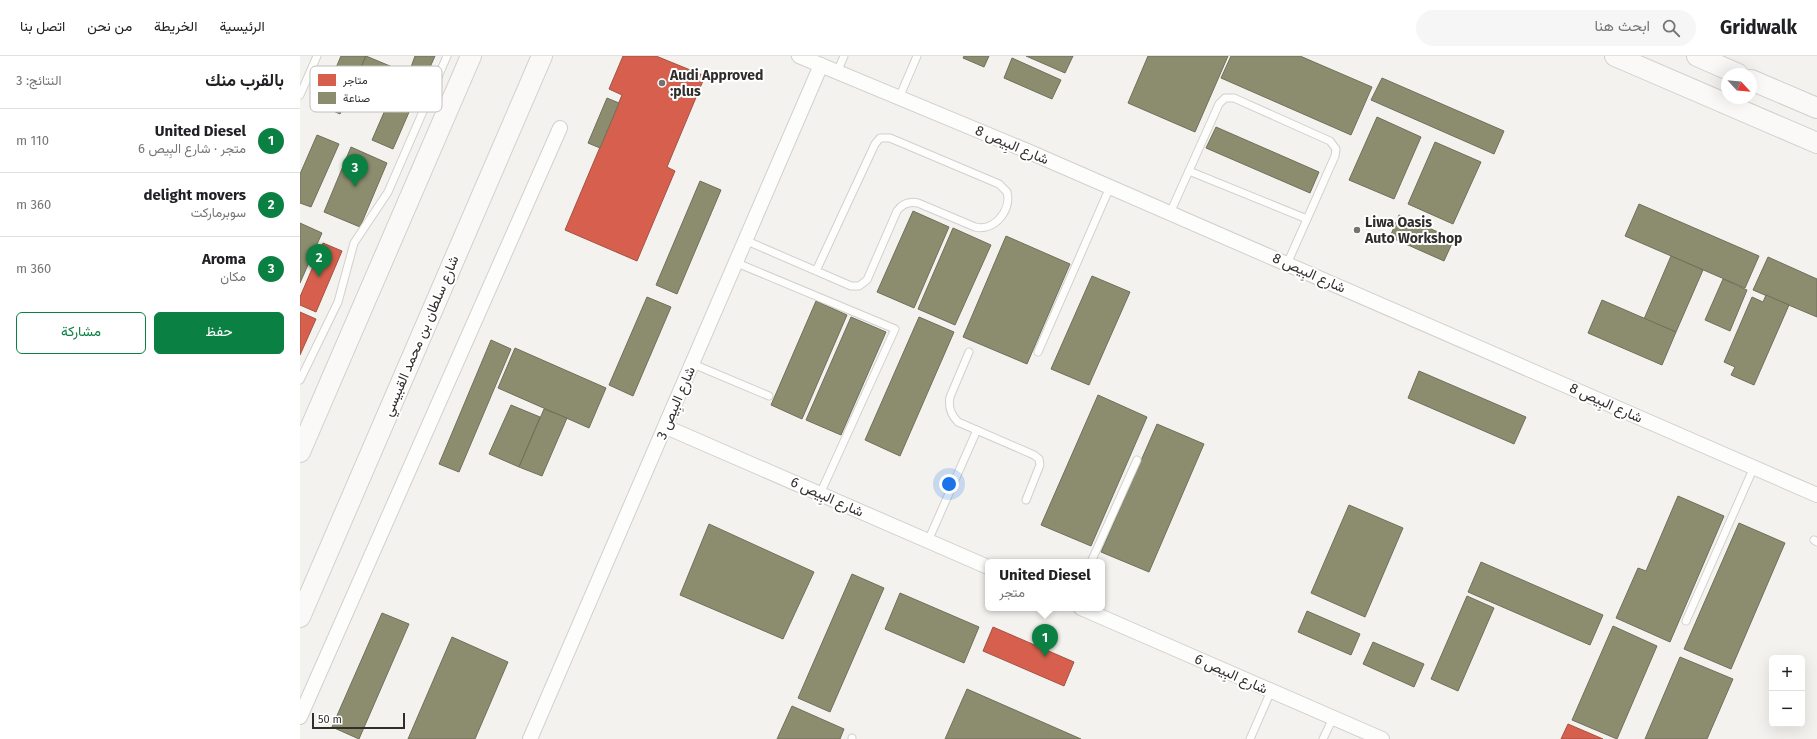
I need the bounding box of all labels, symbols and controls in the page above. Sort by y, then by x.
search box [1416,10,1696,46]
text: Gridwalk [1720,16,1797,39]
text: ابحث هنا [1595,17,1650,35]
icon: search [1660,17,1682,39]
text: اتصل بنا [20,18,65,35]
text: من نحن [87,18,132,35]
text: الخريطة [154,18,197,35]
text: الرئيسية [219,18,265,35]
legend [310,66,442,112]
place label: Audi Approved :plus [669,67,763,100]
north arrow [1721,68,1757,104]
text: بالقرب منك [205,70,284,91]
text: النتائج: 3 [16,73,62,88]
text: متاجر [342,74,368,87]
marker: Audi Approved :plus [657,78,667,88]
text: صناعة [343,92,370,105]
text: United Diesel [155,122,246,140]
street label: شارع البِيص 8 [972,122,1051,170]
text: 110 m [16,133,49,148]
text: 1 [268,133,274,148]
text: متجر · شارع البِيص 6 [138,141,246,156]
pin: 3 [342,154,368,187]
text: delight movers [144,186,246,204]
text: 360 m [16,197,51,212]
text: 2 [268,197,274,212]
text: سوبرماركت [191,205,246,220]
place label: Liwa Oasis Auto Workshop [1364,214,1462,247]
marker: Liwa Oasis Auto Workshop [1352,225,1362,235]
pin: 2 [306,244,332,277]
street label: شارع البِيص 8 [1269,249,1348,299]
text: Aroma [202,250,246,268]
street label: شارع سلطان بن محمد القبيسي [379,253,465,420]
text: 360 m [16,261,51,276]
text: 3 [268,261,274,276]
text: مكان [220,269,246,284]
button: مشاركة [16,312,146,354]
button: حفظ [154,312,284,354]
street label: شارع البِيص 3 [653,364,701,443]
street label: شارع البِيص 8 [1566,379,1645,429]
street label: شارع البِيص 6 [787,473,866,523]
your location [939,474,959,494]
popup [985,559,1105,611]
text: United Diesel [999,566,1091,584]
text: متجر [999,585,1025,600]
pin: 1 [1032,624,1058,657]
street label: شارع البِيص 6 [1191,650,1270,700]
map controls [1769,655,1805,727]
button: + [1769,655,1805,691]
button: − [1769,691,1805,727]
scale bar [312,711,405,730]
text: 50 m [318,713,342,726]

